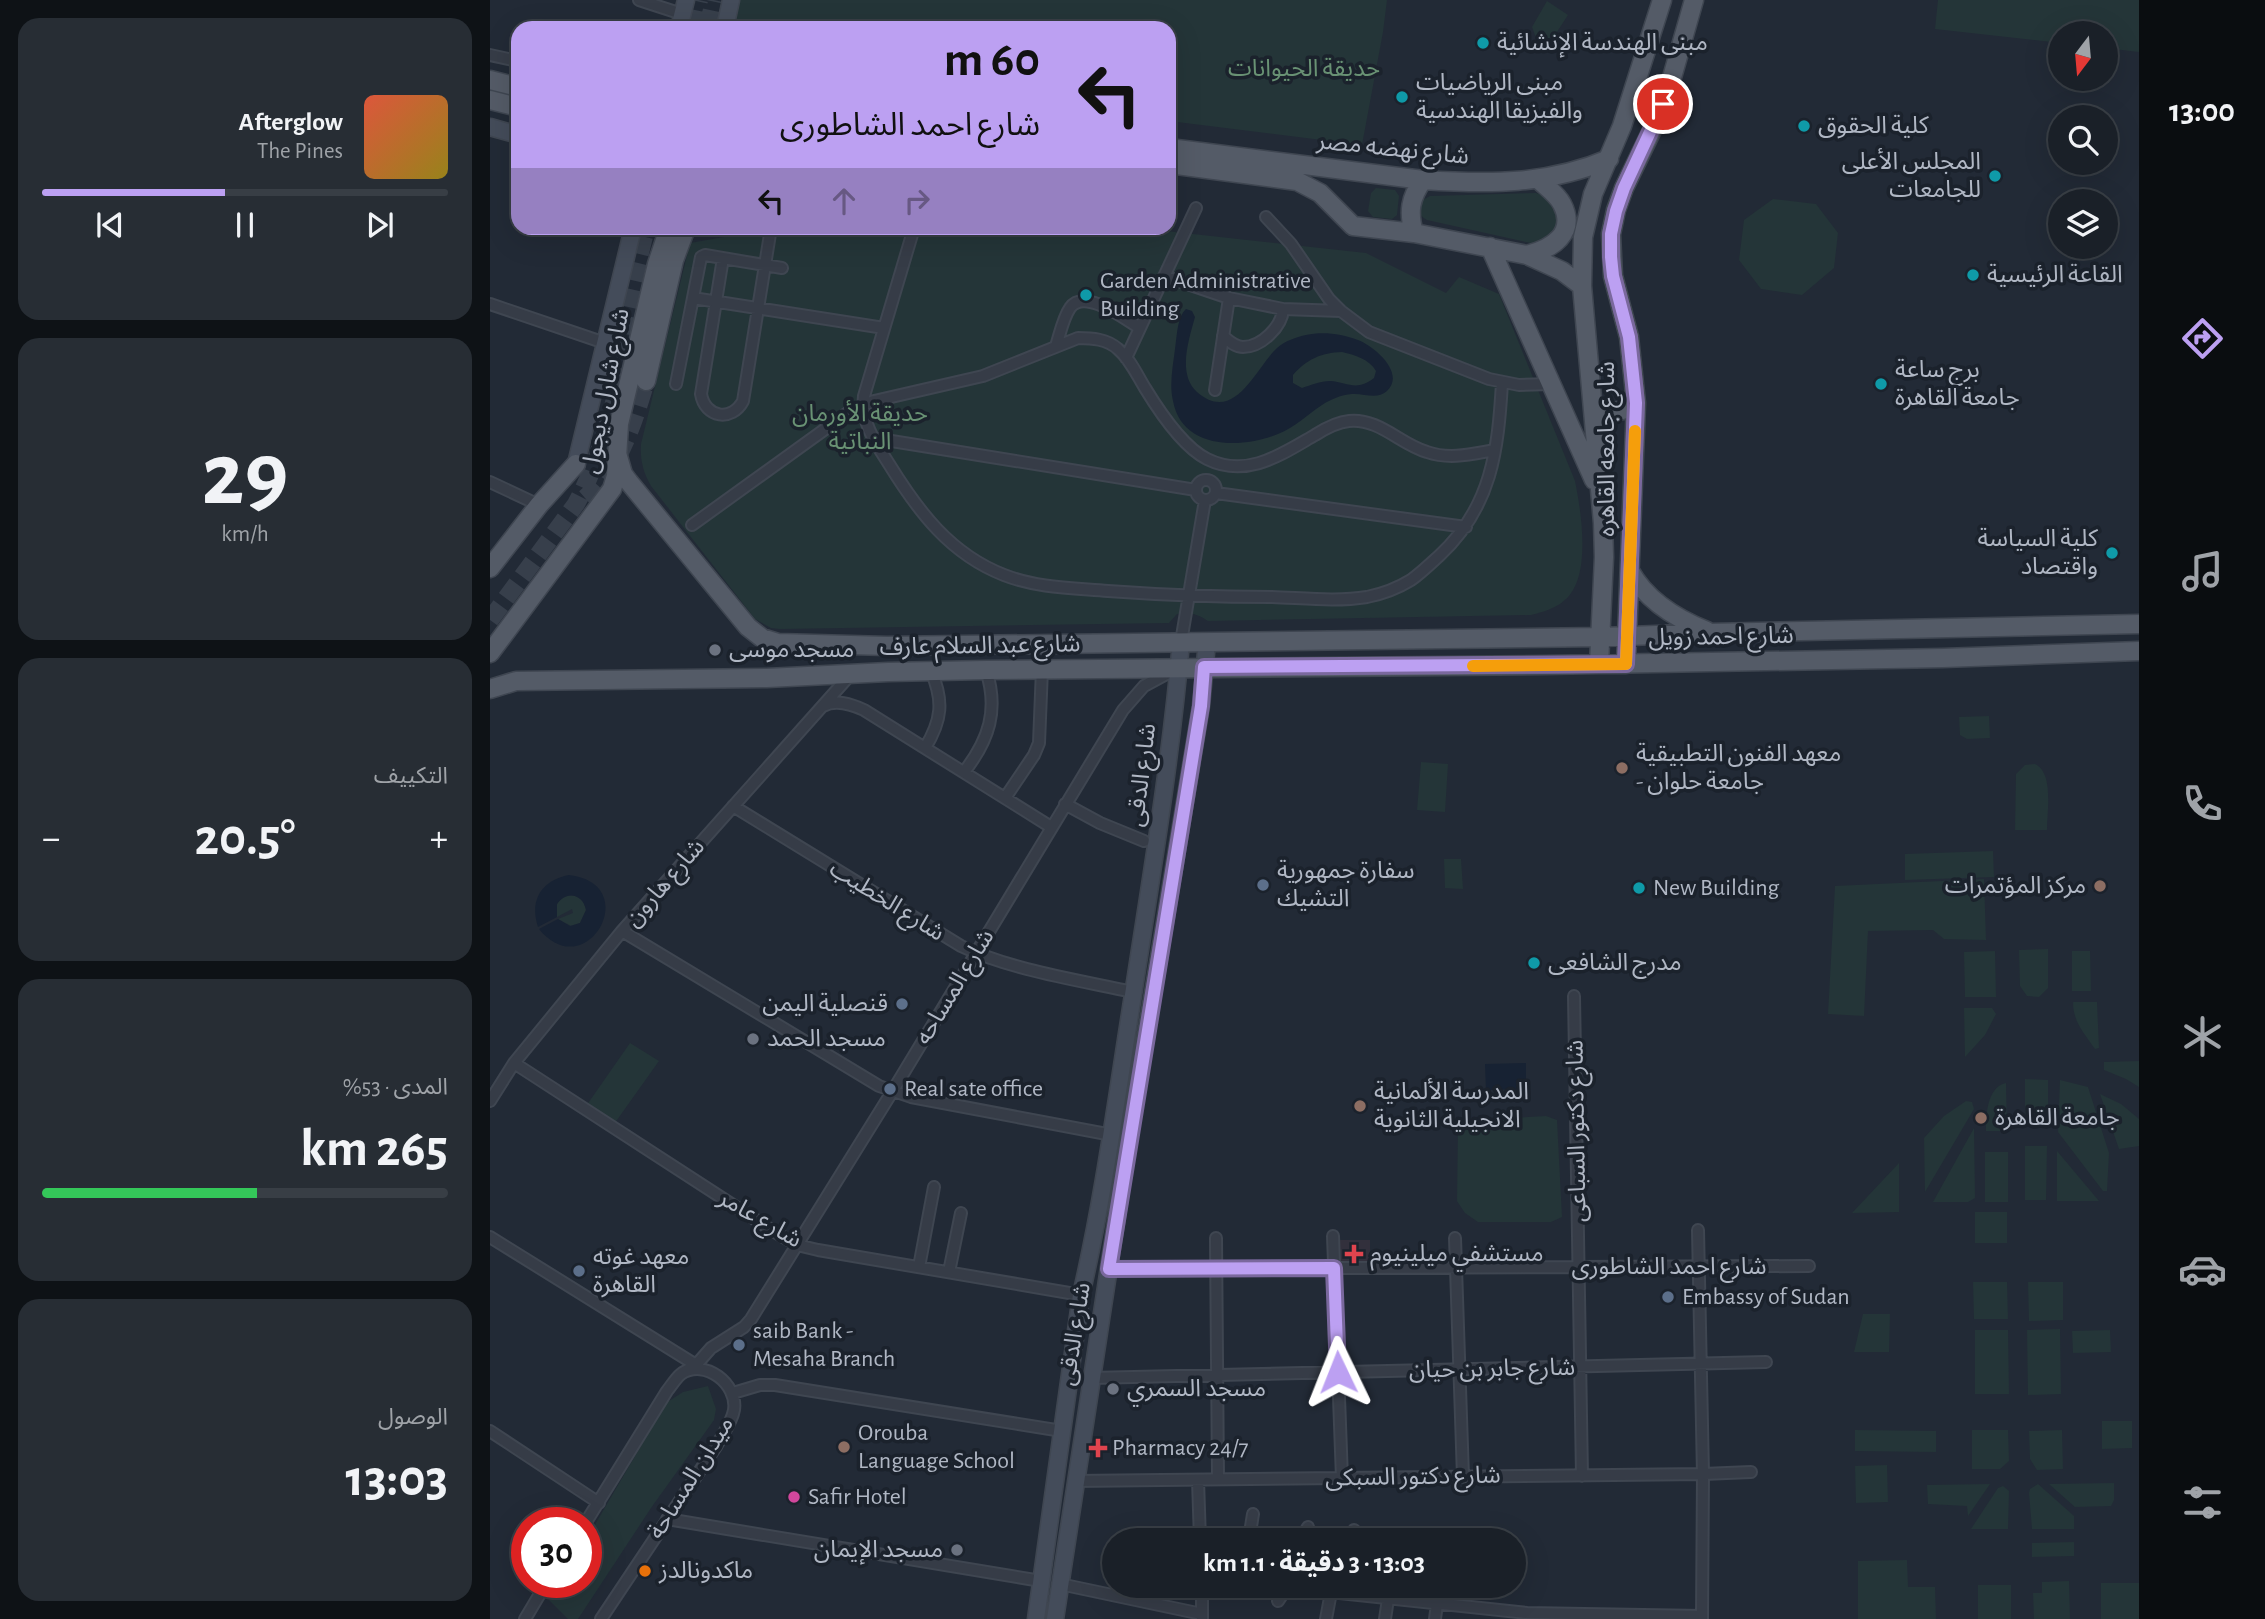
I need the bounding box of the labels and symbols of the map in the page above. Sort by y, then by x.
north arrow [2048,21,2118,91]
place label: مبنى الهندسة الإنشائية [1497,31,1708,58]
marker: مبنى الهندسة الإنشائية [1475,35,1491,51]
park label: حديقة الحيوانات [1228,57,1380,82]
place label: مبنى الرياضيات والفيزيقا الهندسية [1416,71,1583,124]
pin [1633,74,1693,134]
marker: مبنى الرياضيات والفيزيقا الهندسية [1394,89,1410,105]
place label: كلية الحقوق [1818,114,1930,139]
marker: كلية الحقوق [1796,118,1812,134]
street label: شارع نهضه مصر [1314,129,1470,173]
place label: المجلس الأعلى للجامعات [1842,147,1981,202]
marker: المجلس الأعلى للجامعات [1987,168,2003,184]
place label: القاعة الرئيسية [1987,263,2123,288]
marker: القاعة الرئيسية [1965,267,1981,283]
place label: Garden Administrative Building [1100,269,1311,321]
marker: Garden Administrative Building [1078,287,1094,303]
street label: شارع شارل ديجول [578,306,638,476]
place label: برج ساعة جامعة القاهرة [1895,358,2020,411]
street label: شارع جامعه القاهره [1595,361,1623,537]
marker: برج ساعة جامعة القاهرة [1873,376,1889,392]
park label: حديقة الأورمان النباتية [792,399,928,454]
place label: كلية السياسة واقتصاد [1978,527,2099,580]
marker: كلية السياسة واقتصاد [2104,545,2120,561]
street label: شارع احمد زويل [1648,624,1794,654]
street label: شارع عبد السلام عارف [879,632,1081,665]
place label: مسجد موسى [729,638,854,663]
marker: مسجد موسى [707,642,723,658]
street label: شارع الدقى [1124,722,1164,828]
place label: معهد الفنون التطبيقية - جامعة حلوان [1636,742,1841,795]
marker: معهد الفنون التطبيقية - جامعة حلوان [1614,760,1630,776]
street label: شارع هارون [621,835,712,934]
street label: شارع الخطيب [823,856,949,949]
place label: سفارة جمهورية التشيك [1277,859,1415,911]
place label: مركز المؤتمرات [1945,874,2086,899]
place label: New Building [1653,876,1780,900]
marker: سفارة جمهورية التشيك [1255,877,1271,893]
marker: مركز المؤتمرات [2092,878,2108,894]
marker: New Building [1631,880,1647,896]
street label: شارع المساحه [911,925,1002,1051]
place label: مدرج الشافعى [1548,951,1682,979]
marker: مدرج الشافعى [1526,955,1542,971]
place label: قنصلية اليمن [762,992,888,1016]
marker: قنصلية اليمن [894,996,910,1012]
place label: مسجد الحمد [767,1027,886,1051]
marker: مسجد الحمد [745,1031,761,1047]
street label: شارع دكتور السباعى [1563,1040,1595,1222]
place label: Real sate office [904,1077,1043,1101]
place label: المدرسة الألمانية الانجيلية الثانوية [1374,1077,1529,1133]
marker: Real sate office [882,1081,898,1097]
marker: المدرسة الألمانية الانجيلية الثانوية [1352,1098,1368,1114]
place label: جامعة القاهرة [1995,1106,2120,1131]
marker: جامعة القاهرة [1973,1110,1989,1126]
street label: شارع عامر [711,1185,806,1256]
place label: مستشفي ميلينيوم [1370,1242,1544,1272]
marker: مستشفي ميلينيوم [1344,1244,1364,1264]
place label: معهد غوته القاهرة [593,1245,689,1298]
street label: شارع احمد الشاطورى [1571,1255,1767,1283]
marker: معهد غوته القاهرة [571,1263,587,1279]
street label: شارع الدقى [1055,1281,1099,1388]
place label: Embassy of Sudan [1682,1285,1850,1309]
marker: Embassy of Sudan [1660,1289,1676,1305]
place label: saib Bank - Mesaha Branch [753,1319,895,1371]
position arrow [1301,1335,1375,1409]
marker: saib Bank - Mesaha Branch [731,1337,747,1353]
street label: شارع جابر بن حيان [1409,1356,1575,1386]
place label: مسجد السمري [1127,1377,1266,1407]
marker: مسجد السمري [1105,1381,1121,1397]
street label: ميدان المساحة [644,1413,739,1544]
place label: Orouba Language School [858,1421,1015,1473]
place label: Pharmacy 24/7 [1112,1436,1249,1460]
marker: Orouba Language School [836,1439,852,1455]
marker: Pharmacy 24/7 [1090,1440,1106,1456]
street label: شارع دكتور السبكى [1325,1463,1501,1495]
place label: Safir Hotel [808,1485,907,1509]
marker: Safir Hotel [786,1489,802,1505]
speed limit sign: 30 [511,1507,602,1598]
place label: مسجد الإيمان [814,1538,943,1565]
marker: مسجد الإيمان [949,1542,965,1558]
place label: ماكدونالدز [658,1559,753,1584]
marker: ماكدونالدز [637,1563,653,1579]

